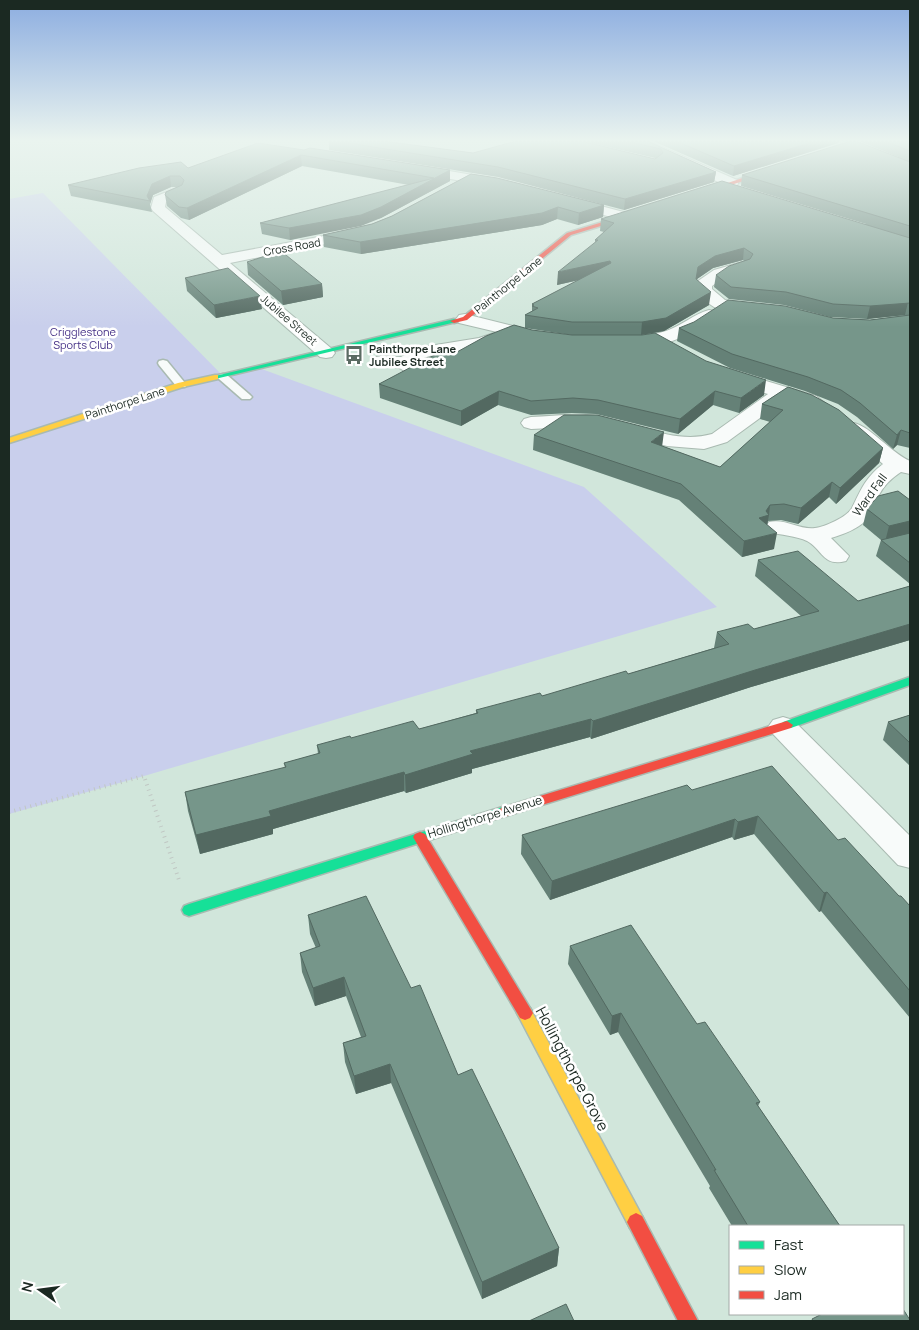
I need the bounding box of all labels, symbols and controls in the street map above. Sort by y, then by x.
street label: Cross Road [262,234,322,259]
street label: Painthorpe Lane [471,252,545,316]
street label: Jubilee Street [258,291,321,348]
park label: Crigglestone Sports Club [50,324,116,352]
place label: Painthorpe Lane Jubilee Street [369,341,457,369]
bus stop icon: Painthorpe Lane Jubilee Street [343,344,365,366]
street label: Painthorpe Lane [83,382,167,422]
street label: Ward Fall [848,470,891,520]
street label: Hollingthorpe Avenue [426,791,544,842]
street label: Hollingthorpe Grove [531,1003,614,1135]
legend [729,1225,904,1315]
text: Fast [774,1234,803,1255]
text: Slow [774,1259,807,1280]
north arrow [15,1265,65,1315]
text: N [16,1280,37,1294]
text: Jam [774,1284,802,1305]

